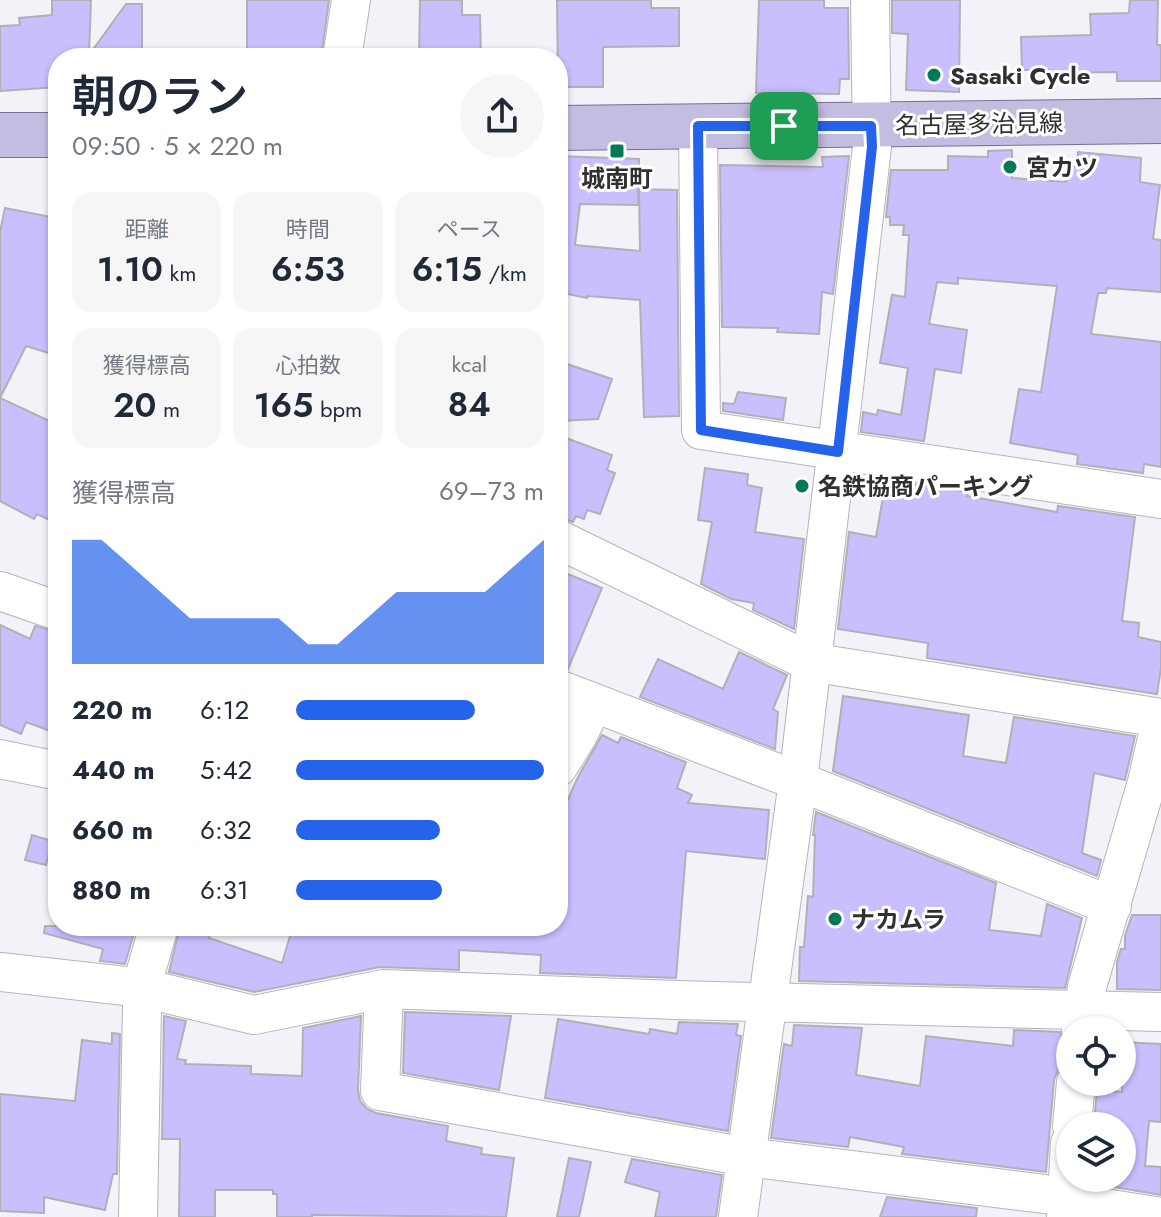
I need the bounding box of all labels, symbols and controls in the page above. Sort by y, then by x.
place label: Sasaki Cycle [950,58,1091,93]
text: 朝のラン [72,65,248,129]
marker: Sasaki Cycle [925,66,943,84]
button: share [460,74,544,158]
pin [750,92,818,160]
icon: arrive [762,104,806,148]
street label: 名古屋多治見線 [895,105,1063,143]
text: 09:50 · 5 × 220 m [72,127,283,165]
marker: 城南町 [608,142,626,160]
place label: 宮カツ [1026,150,1098,185]
marker: 宮カツ [1001,158,1019,176]
place label: 城南町 [581,161,653,196]
text: 距離 [125,213,169,245]
text: 時間 [286,213,330,245]
text: ペース [437,213,502,245]
text: 1.10 [97,245,163,294]
text: 6:53 [271,245,345,294]
text: 6:15 [412,245,482,294]
text: km [163,257,196,289]
text: /km [482,257,527,289]
text: kcal [452,348,487,380]
text: 獲得標高 [103,349,191,381]
text: 心拍数 [275,349,341,381]
text: 84 [448,380,491,429]
text: 20 [113,381,156,430]
text: 165 [254,381,313,430]
text: m [156,393,180,425]
text: bpm [313,393,362,425]
place label: 名鉄協商パーキング [818,469,1033,504]
text: 69–73 m [439,472,544,510]
text: 獲得標高 [72,474,176,512]
marker: 名鉄協商パーキング [793,477,811,495]
text: 220 m [72,691,152,729]
text: 6:12 [200,691,249,729]
text: 440 m [72,751,155,789]
text: 5:42 [200,751,252,789]
text: 660 m [72,811,153,849]
text: 6:32 [200,811,252,849]
text: 880 m [72,871,151,909]
text: 6:31 [200,871,249,909]
place label: ナカムラ [851,902,946,937]
marker: ナカムラ [826,910,844,928]
map controls [1056,1016,1136,1192]
button: locate [1056,1016,1136,1096]
button: layers [1056,1112,1136,1192]

